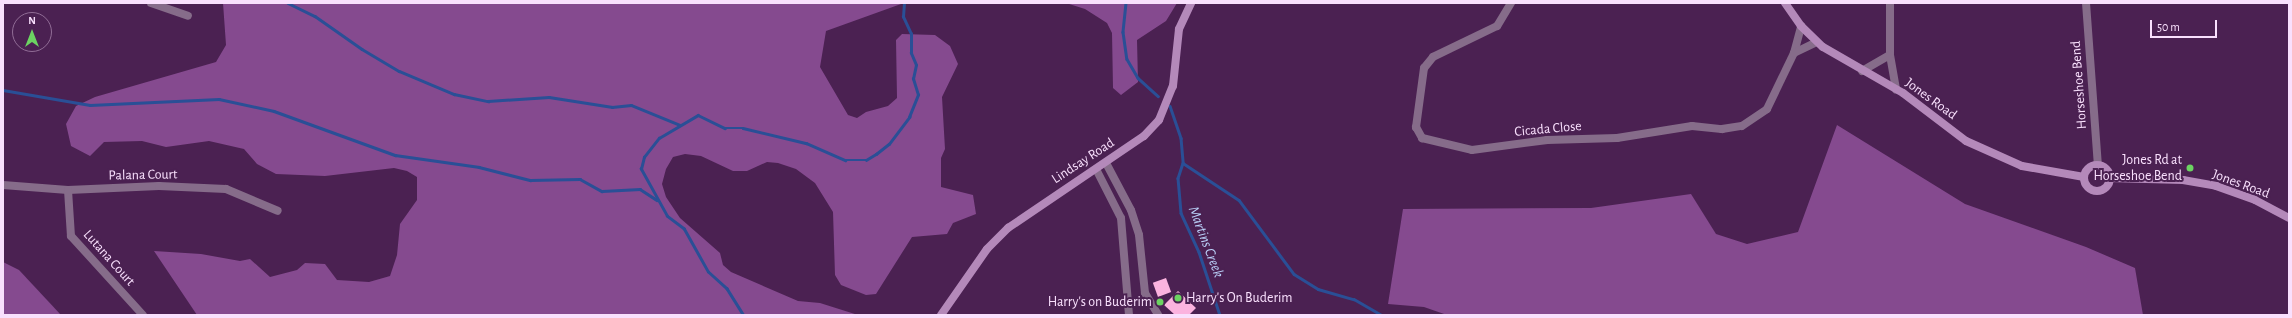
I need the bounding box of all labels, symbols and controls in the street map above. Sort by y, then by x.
north arrow [12,12,52,52]
scale bar [2152,12,2219,38]
text: N [28,15,36,26]
text: 50 m [2157,21,2180,33]
street label: Horseshoe Bend [2068,40,2090,130]
street label: Jones Road [1902,75,1960,123]
street label: Cicada Close [1514,118,1582,140]
street label: Lindsay Road [1049,135,1117,187]
place label: Jones Rd at Horseshoe Bend [2093,152,2182,184]
marker: Jones Rd at Horseshoe Bend [2185,163,2195,173]
street label: Palana Court [108,166,178,184]
street label: Jones Road [2210,166,2272,202]
water label: Martins Creek [1184,204,1228,280]
street label: Lutana Court [79,227,139,289]
place label: Harry's On Buderim [1186,290,1293,306]
marker: Harry's On Buderim [1173,293,1183,303]
place label: Harry's on Buderim [1048,294,1152,310]
marker: Harry's on Buderim [1155,297,1165,307]

